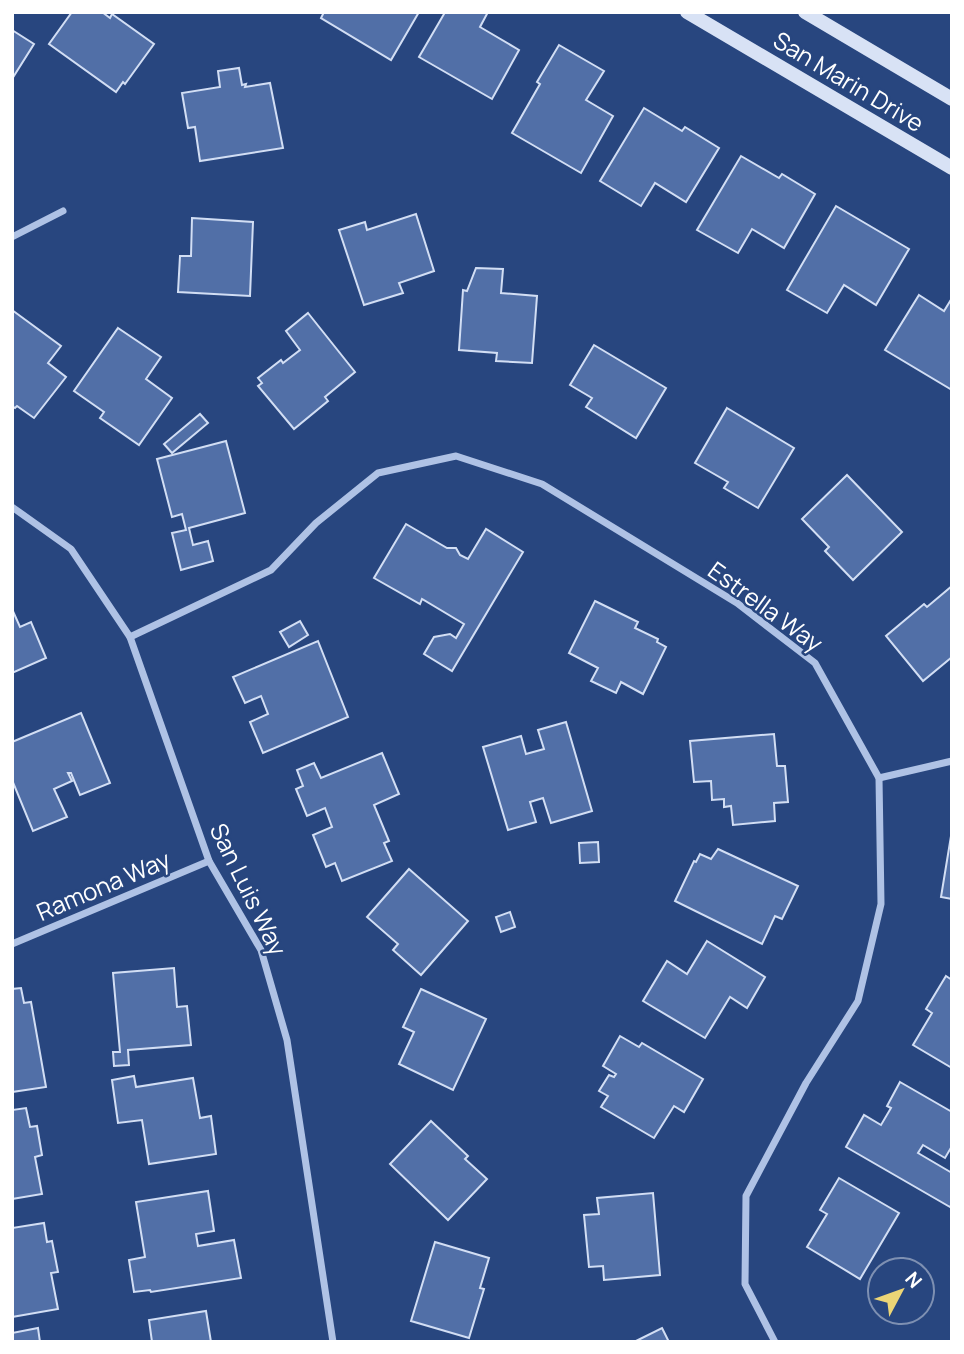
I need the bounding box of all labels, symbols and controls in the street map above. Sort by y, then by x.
street label: San Marin Drive [768,23,930,139]
street label: Estrella Way [702,553,830,659]
street label: San Luis Way [203,817,295,961]
street label: Ramona Way [31,842,175,928]
north arrow [866,1256,936,1326]
text: N [900,1266,928,1294]

